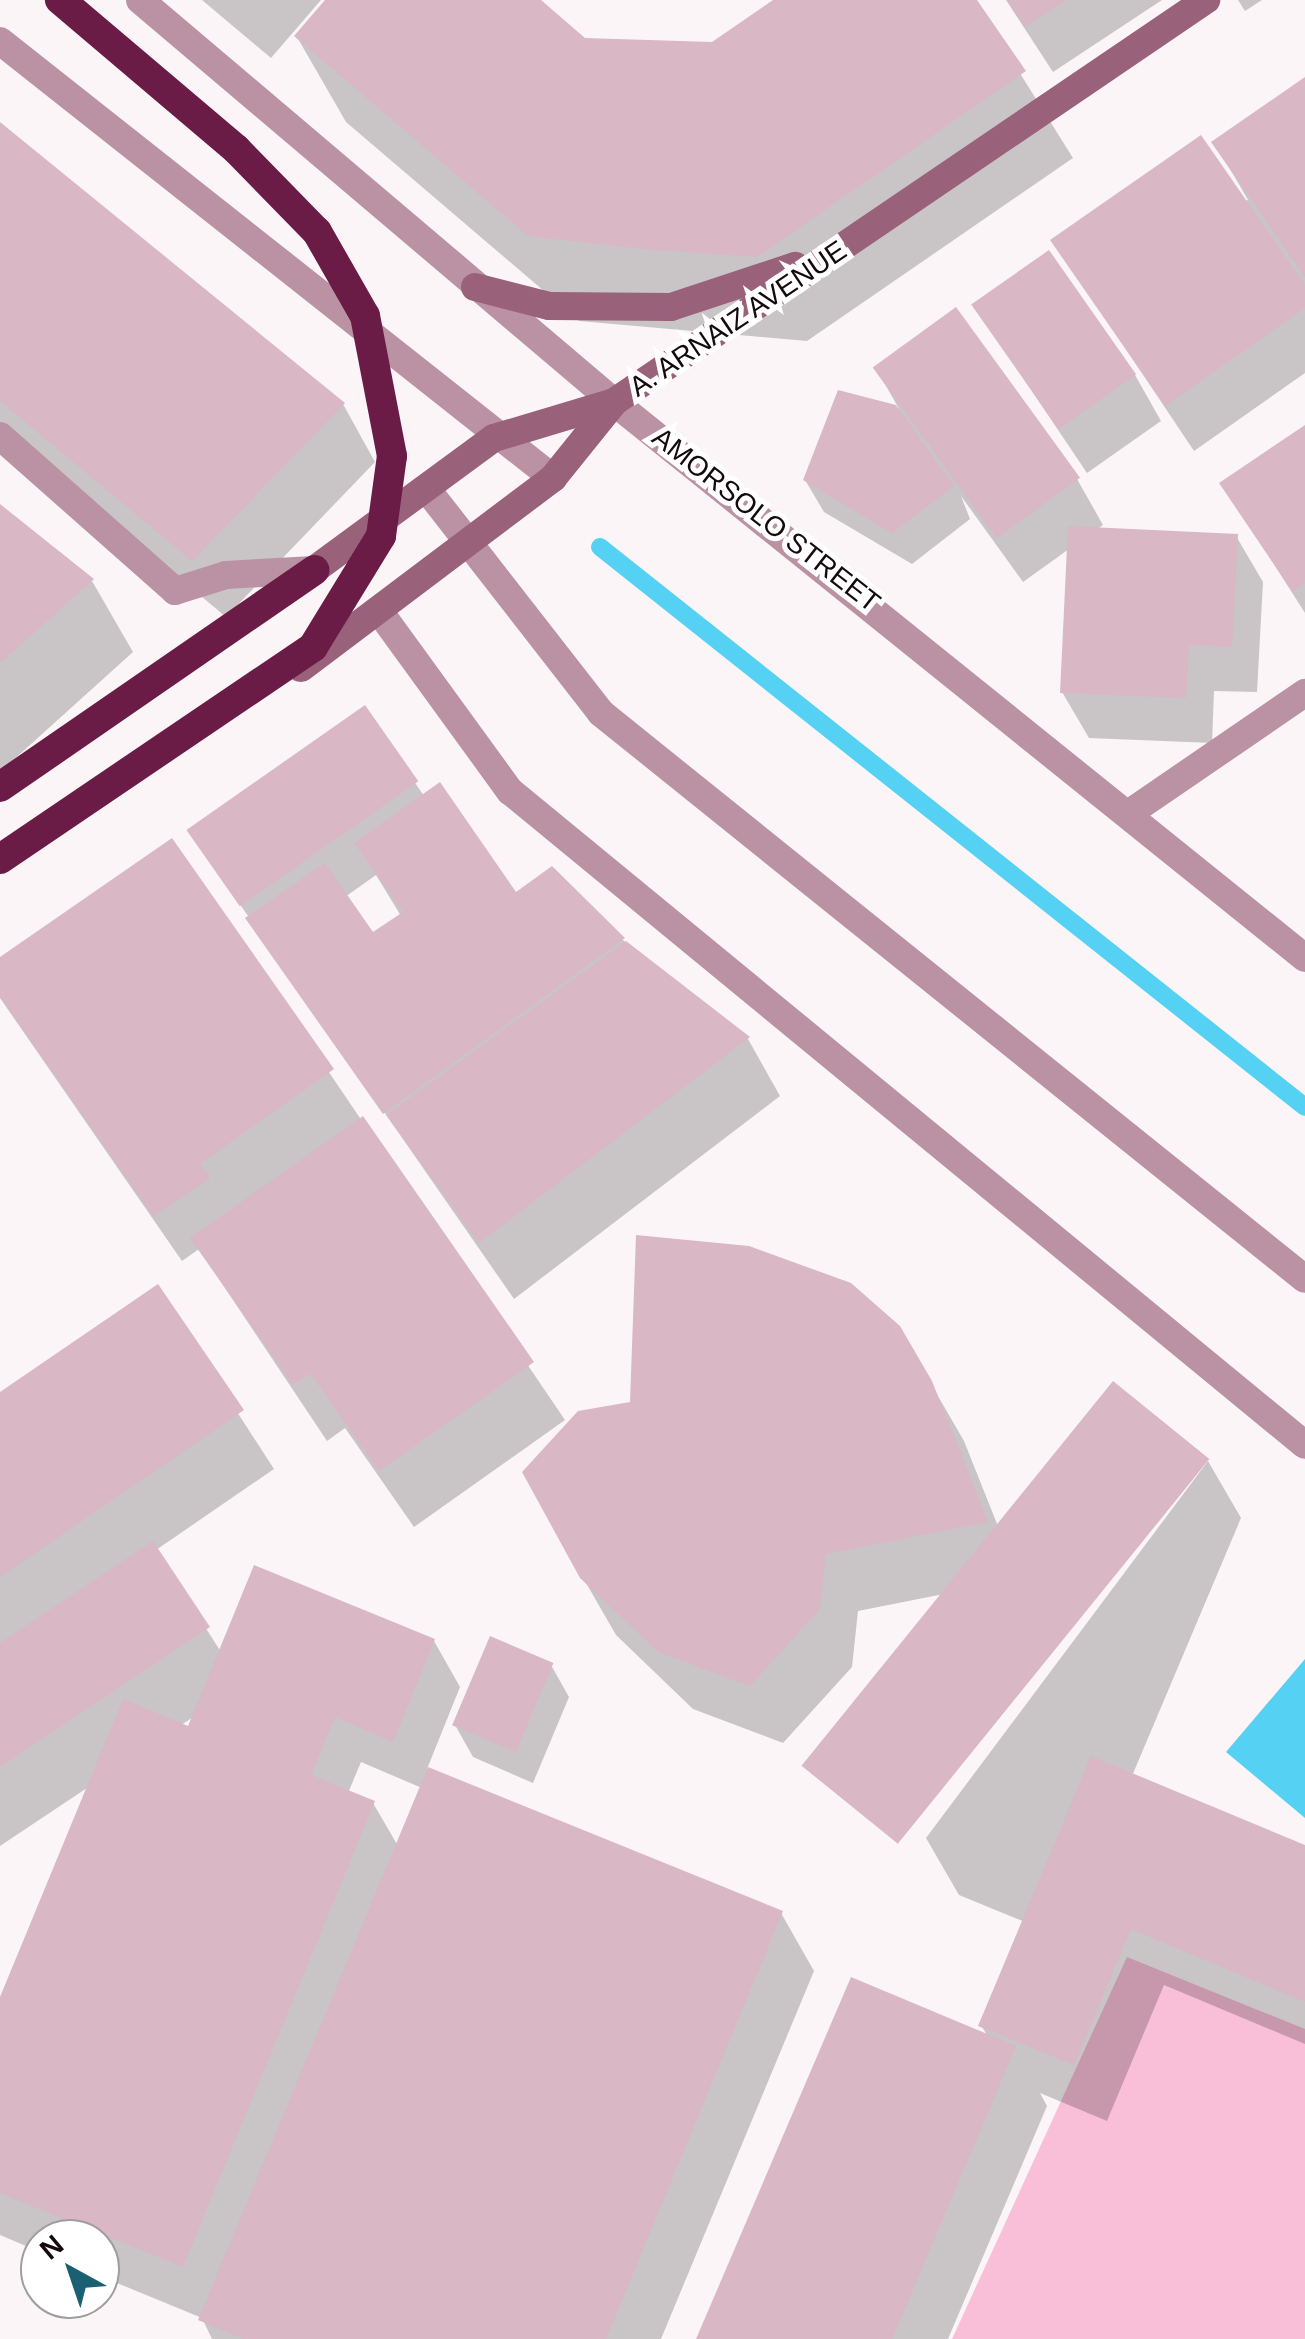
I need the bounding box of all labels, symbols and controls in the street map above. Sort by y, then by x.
street label: A. ARNAIZ AVENUE [622,233,854,405]
street label: AMORSOLO STREET [645,421,887,619]
north arrow [20,2219,120,2319]
text: N [34,2229,69,2266]

